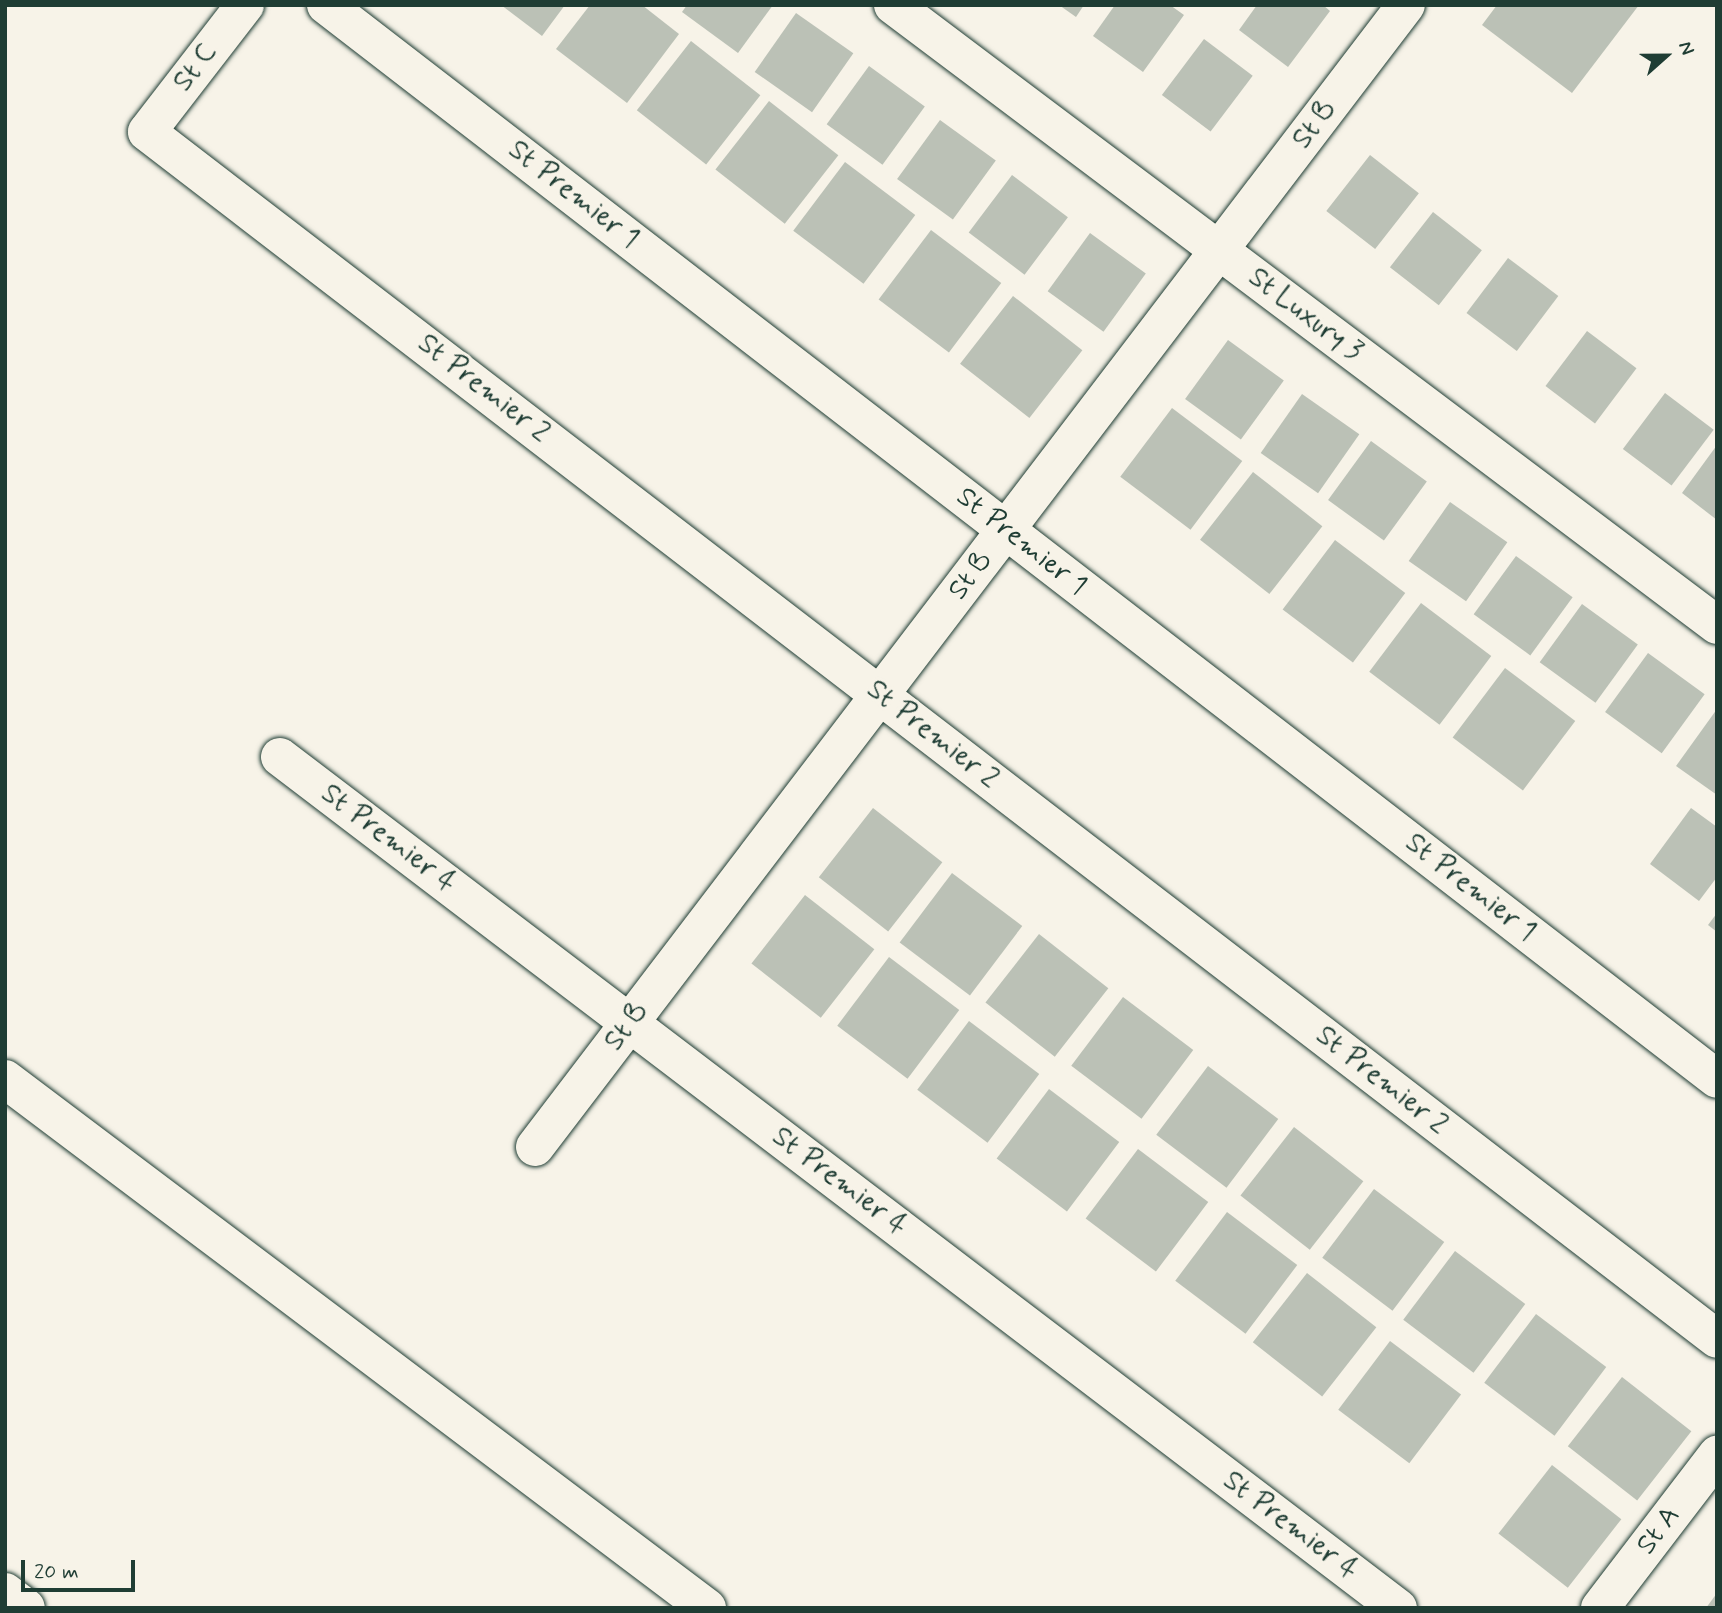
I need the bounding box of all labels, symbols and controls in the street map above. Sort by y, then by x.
north arrow [1631,21,1701,91]
street label: St C [166,37,226,99]
text: N [1672,38,1700,59]
street label: St B [1286,94,1344,156]
street label: St Premier 1 [501,134,645,256]
street label: St Luxury 3 [1241,261,1369,369]
street label: St Premier 2 [411,327,555,451]
street label: St Premier 1 [949,481,1093,603]
street label: St B [942,545,1000,607]
street label: St Premier 2 [860,673,1004,797]
street label: St Premier 4 [314,778,462,900]
street label: St Premier 1 [1398,827,1542,949]
street label: St B [598,996,656,1058]
street label: St Premier 2 [1309,1019,1453,1143]
street label: St Premier 4 [765,1121,913,1243]
street label: St Premier 4 [1216,1465,1364,1587]
street label: St A [1630,1500,1688,1562]
scale bar [24,1546,138,1590]
text: 20 m [34,1558,79,1586]

